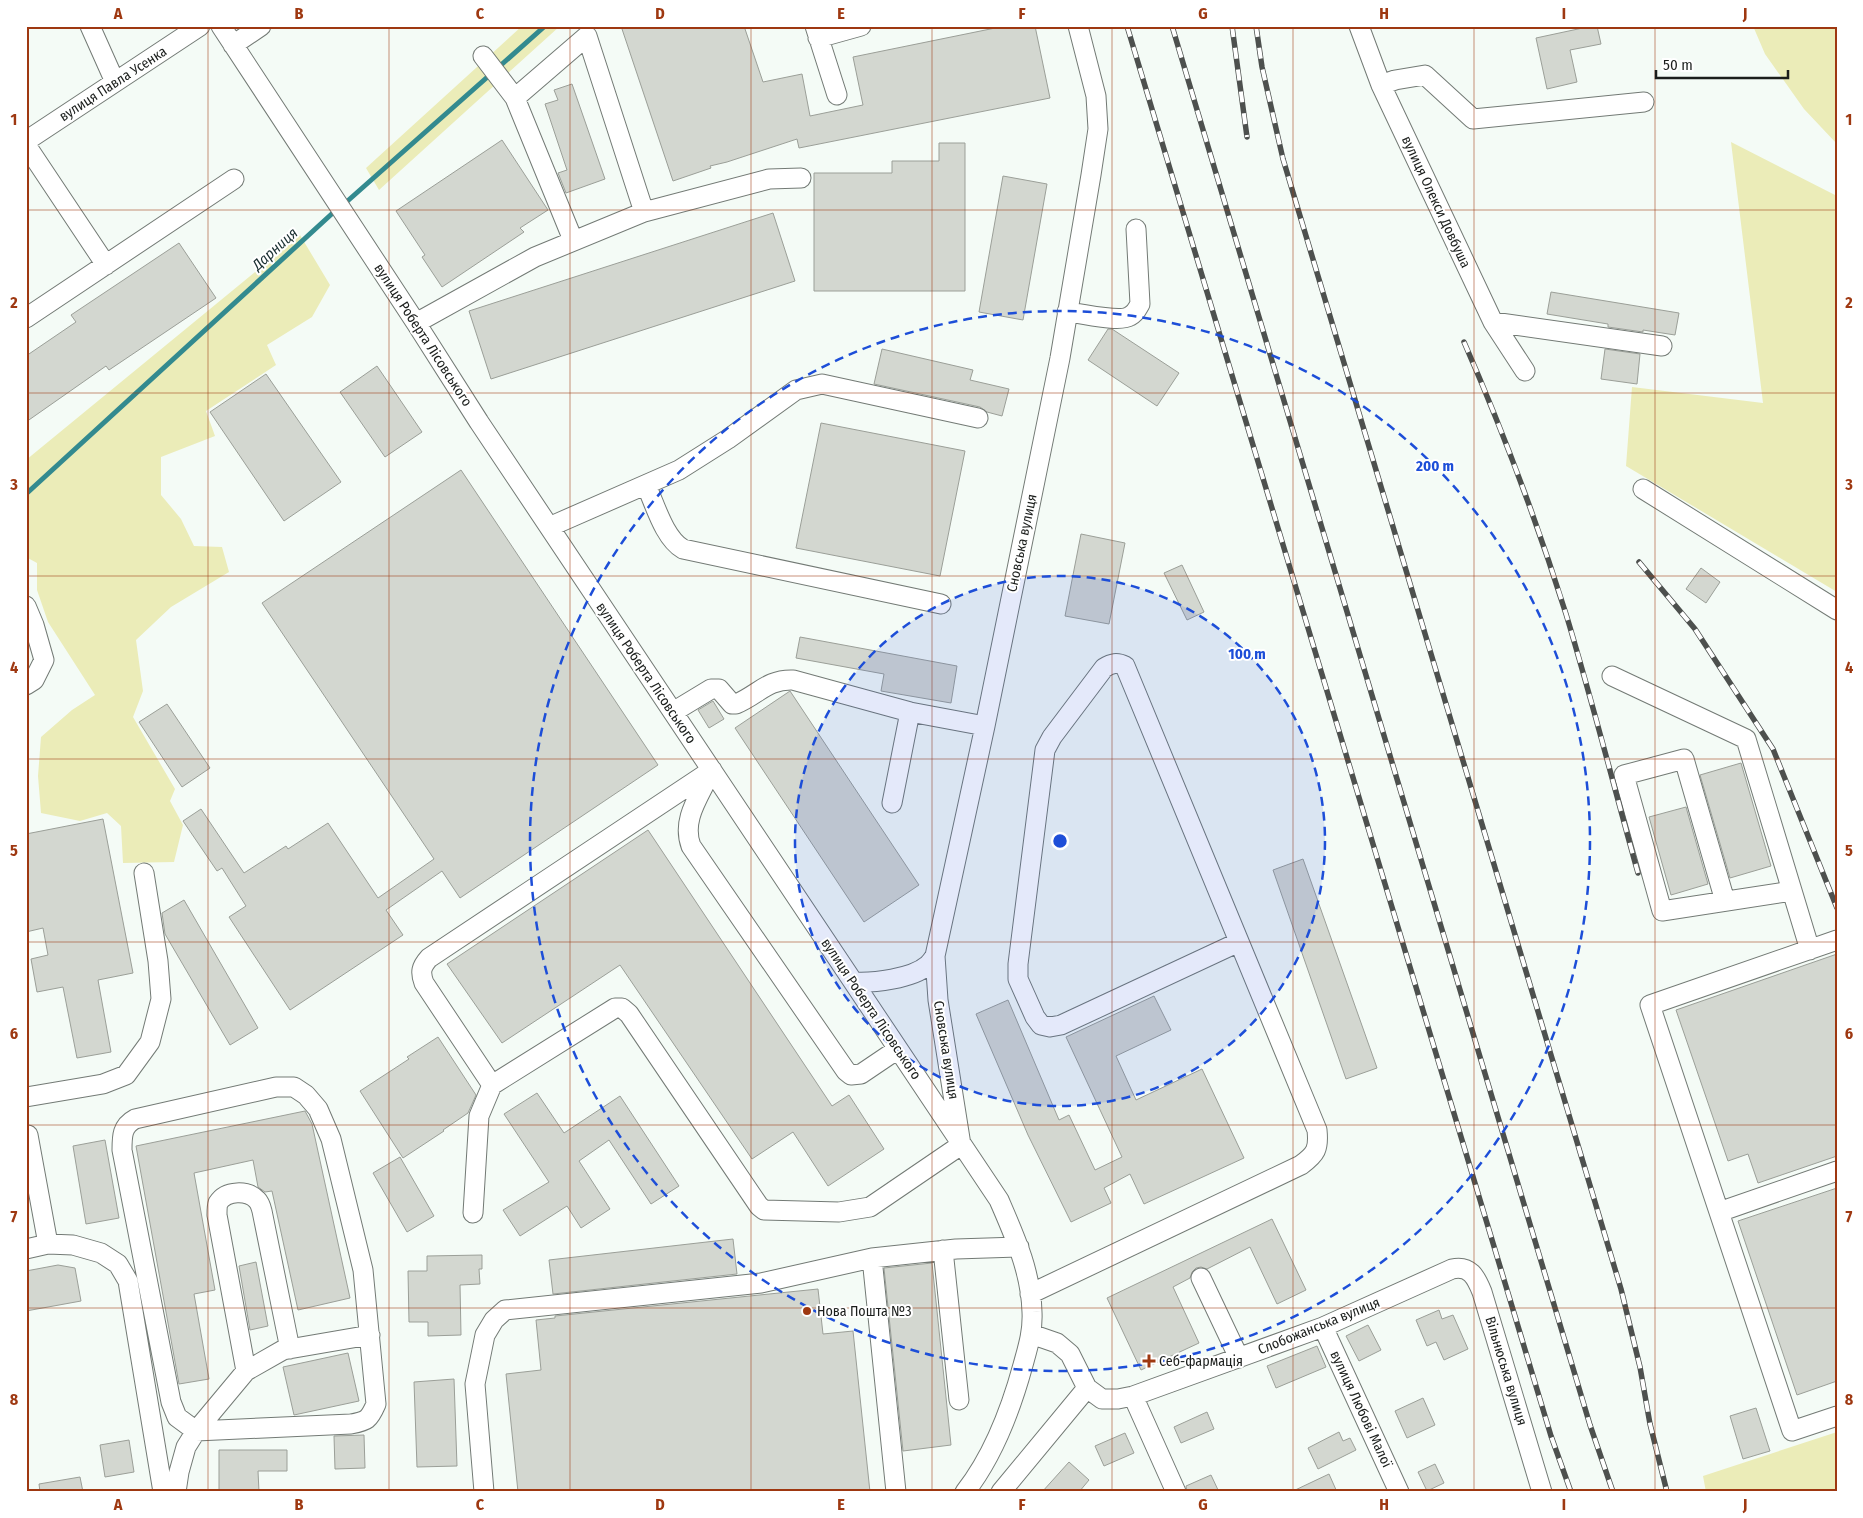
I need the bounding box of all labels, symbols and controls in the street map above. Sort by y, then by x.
text: A [113,4,123,23]
text: B [295,4,304,23]
text: C [476,4,485,23]
text: D [655,4,665,23]
text: E [837,4,845,23]
text: F [1018,4,1026,23]
text: G [1198,4,1208,23]
text: H [1379,4,1389,23]
text: I [1562,4,1566,23]
text: J [1742,4,1747,23]
street label: вулиця Павла Усенка [56,43,170,125]
scale bar [1656,48,1788,80]
text: 50 m [1663,56,1693,74]
text: 1 [11,110,17,129]
text: 1 [1846,110,1852,129]
street label: вулиця Олекси Довбуша [1398,133,1474,271]
water label: Дарниця [247,224,301,275]
street label: вулиця Роберта Лісовського [370,260,476,410]
text: 2 [9,293,18,312]
text: 2 [1844,293,1853,312]
text: 200 m [1415,457,1454,475]
text: 3 [9,475,18,494]
text: 3 [1844,475,1853,494]
street label: Сновська вулиця [1003,492,1041,594]
street label: вулиця Роберта Лісовського [592,599,700,747]
text: 100 m [1228,645,1266,663]
text: 4 [10,658,18,677]
text: 4 [1845,658,1853,677]
centre of rings [1051,832,1069,850]
text: 5 [10,841,18,860]
text: 5 [1845,841,1853,860]
street label: вулиця Роберта Лісовського [817,935,925,1083]
street label: Сновська вулиця [930,999,962,1101]
text: 6 [10,1024,18,1043]
text: 6 [1845,1024,1853,1043]
text: 7 [11,1207,18,1226]
text: 7 [1846,1207,1853,1226]
street label: Слобожанська вулиця [1255,1294,1383,1358]
place label: Нова Пошта №3 [817,1303,911,1320]
marker: Нова Пошта №3 [801,1305,813,1317]
street label: Вільнюська вулиця [1481,1314,1531,1428]
street label: вулиця Любові Малої [1326,1348,1396,1470]
place label: Себ-фармація [1159,1353,1243,1370]
marker: Себ-фармація [1143,1355,1155,1367]
text: 8 [10,1390,19,1409]
text: 8 [1845,1390,1854,1409]
text: A [113,1495,123,1514]
text: B [295,1495,304,1514]
text: C [476,1495,485,1514]
text: D [655,1495,665,1514]
text: E [837,1495,845,1514]
text: F [1018,1495,1026,1514]
text: G [1198,1495,1208,1514]
text: H [1379,1495,1389,1514]
text: I [1562,1495,1566,1514]
text: J [1742,1495,1747,1514]

